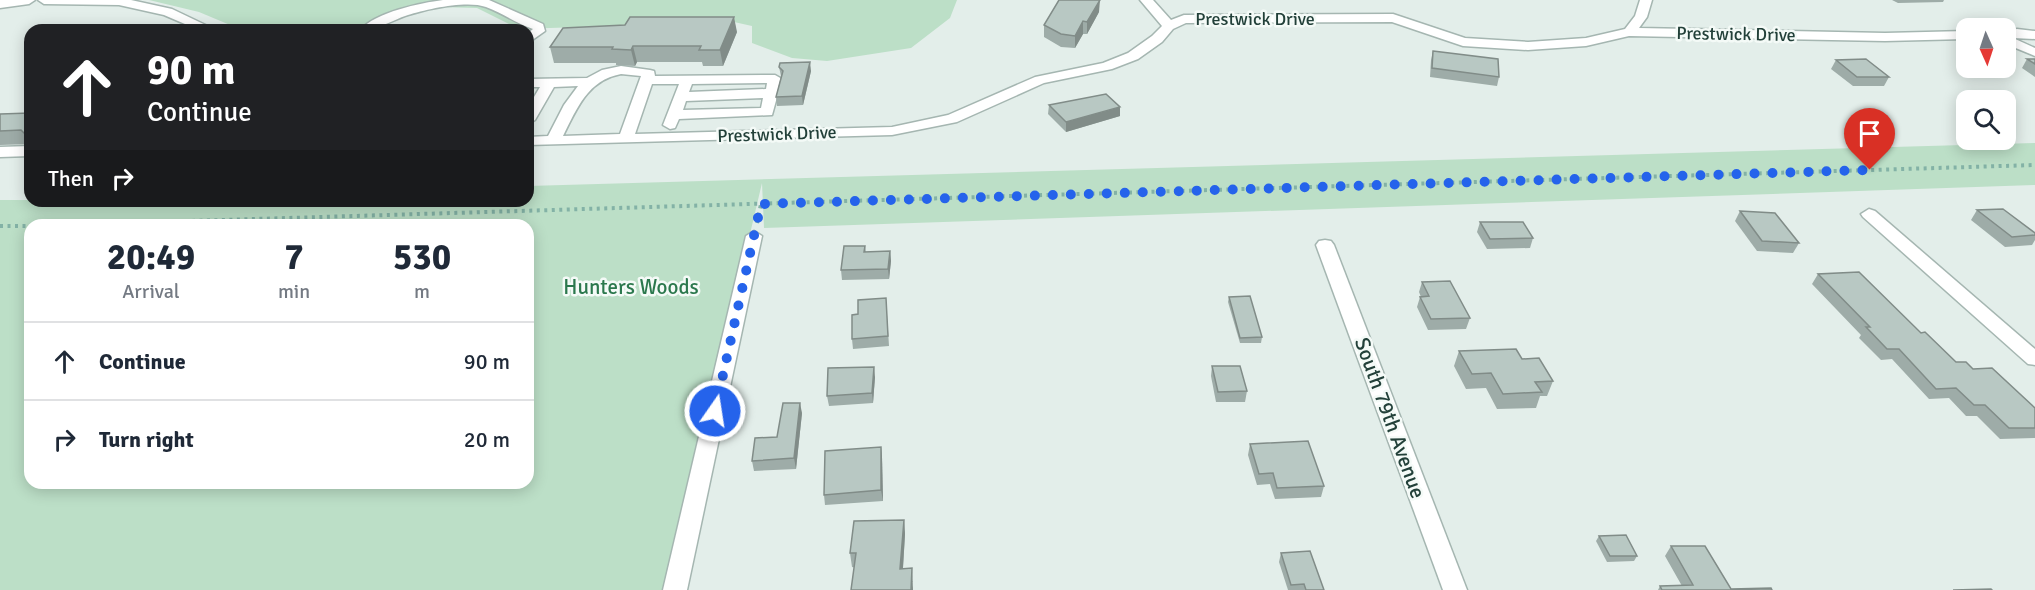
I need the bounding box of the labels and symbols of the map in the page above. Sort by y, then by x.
street label: Prestwick Drive [1195,8,1315,30]
north arrow [1956,18,2016,78]
street label: Prestwick Drive [1676,22,1796,46]
pin [1844,108,1895,170]
street label: Prestwick Drive [717,121,837,147]
park label: Hunters Woods [563,274,699,300]
street label: South 79th Avenue [1349,334,1431,502]
position arrow [683,379,747,443]

